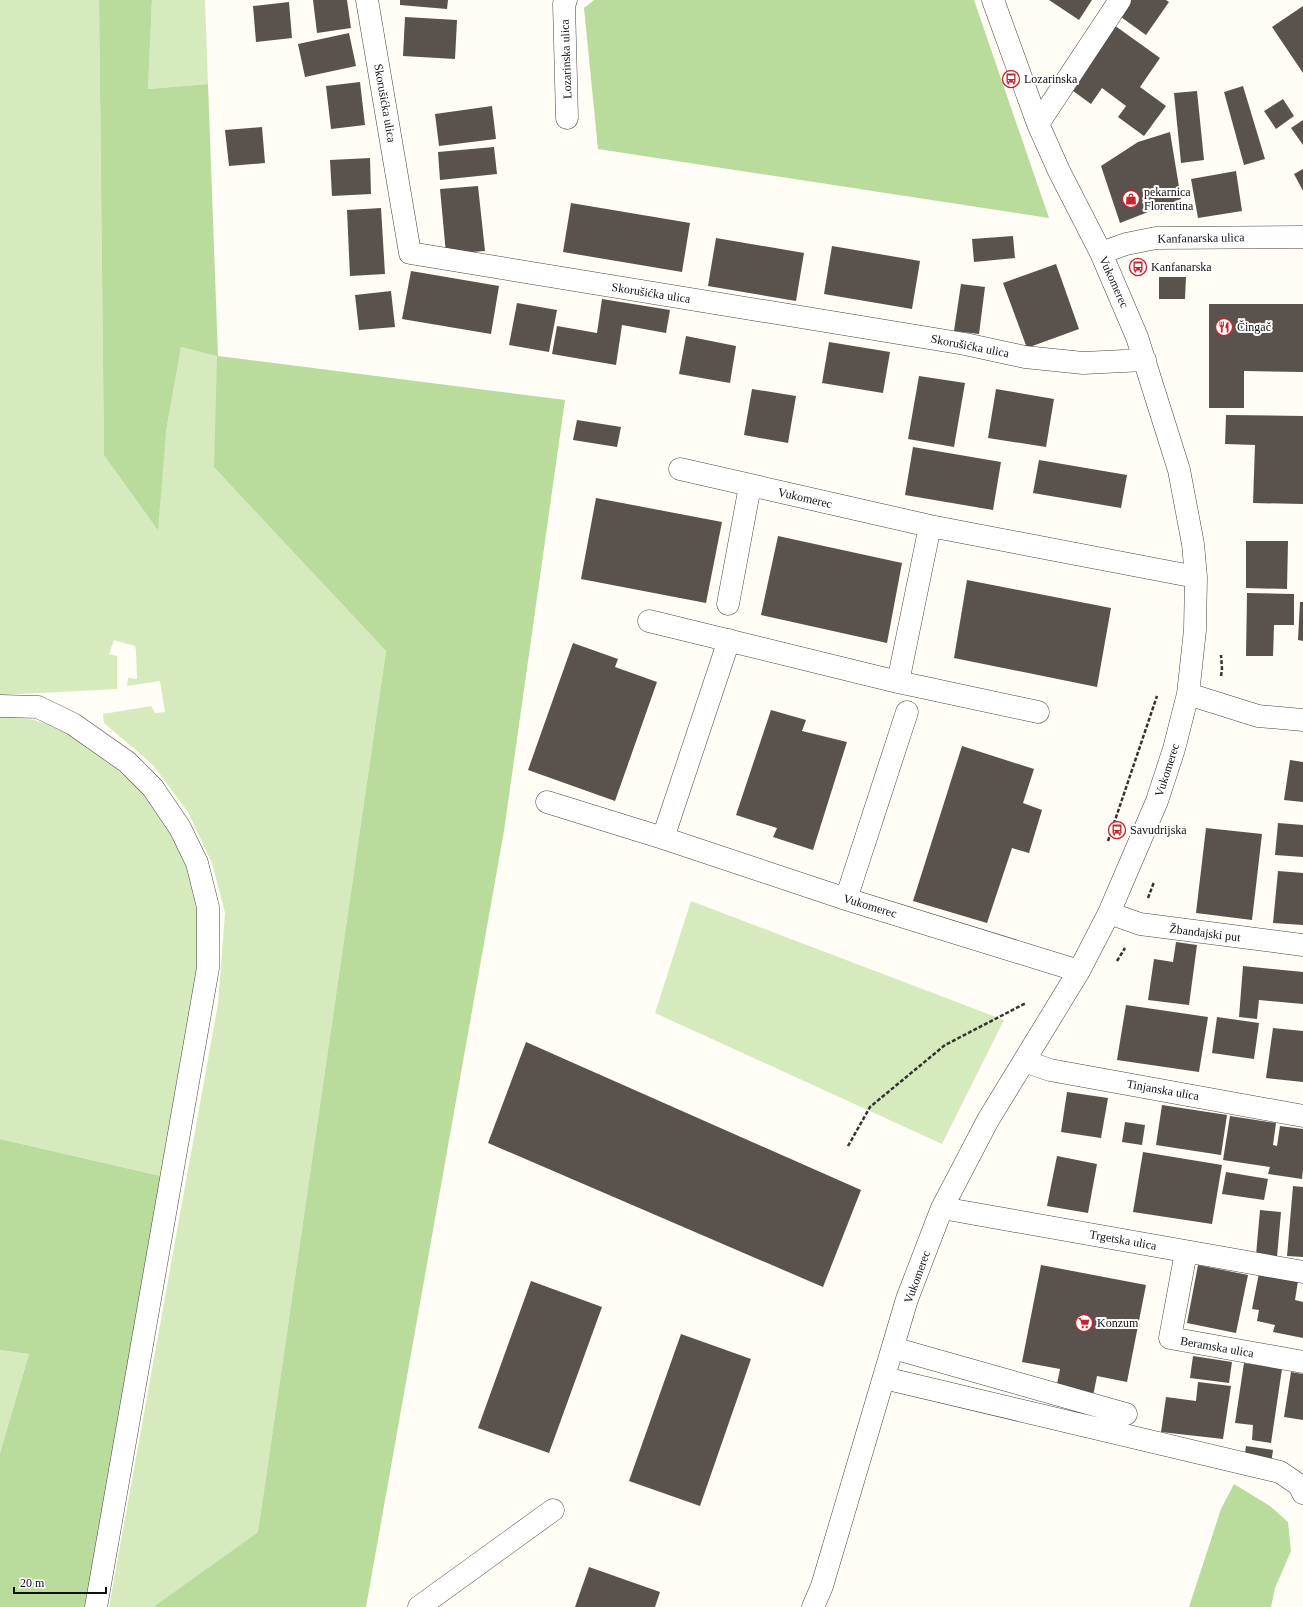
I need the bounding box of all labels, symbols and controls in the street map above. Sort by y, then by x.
street label: Lozarinska ulica [558,18,574,99]
street label: Skorušićka ulica [371,63,399,144]
bus stop icon: Lozarinska [1001,69,1021,89]
place label: Lozarinska [1024,72,1078,86]
place label: pekarnica Florentina [1144,185,1194,213]
shop icon: pekarnica Florentina [1121,189,1141,209]
street label: Kanfanarska ulica [1157,230,1245,246]
street label: Vukomerec [1096,254,1132,310]
bus stop icon: Kanfanarska [1128,257,1148,277]
place label: Kanfanarska [1151,260,1212,274]
street label: Skorušićka ulica [611,280,692,306]
restaurant icon: Čingač [1214,317,1234,337]
place label: Čingač [1237,320,1271,334]
street label: Skorušićka ulica [930,332,1011,361]
street label: Vukomerec [777,485,833,511]
street label: Vukomerec [1152,742,1182,798]
bus stop icon: Savudrijska [1107,820,1127,840]
place label: Savudrijska [1130,823,1187,837]
street label: Vukomerec [842,891,898,921]
street label: Žbandajski put [1169,922,1242,944]
street label: Tinjanska ulica [1126,1077,1201,1103]
street label: Trgetska ulica [1088,1227,1158,1253]
street label: Vukomerec [901,1249,933,1305]
supermarket icon: Konzum [1074,1313,1094,1333]
place label: Konzum [1097,1316,1139,1330]
street label: Beramska ulica [1179,1334,1255,1360]
scale bar [14,1569,106,1595]
text: 20 m [20,1576,45,1590]

